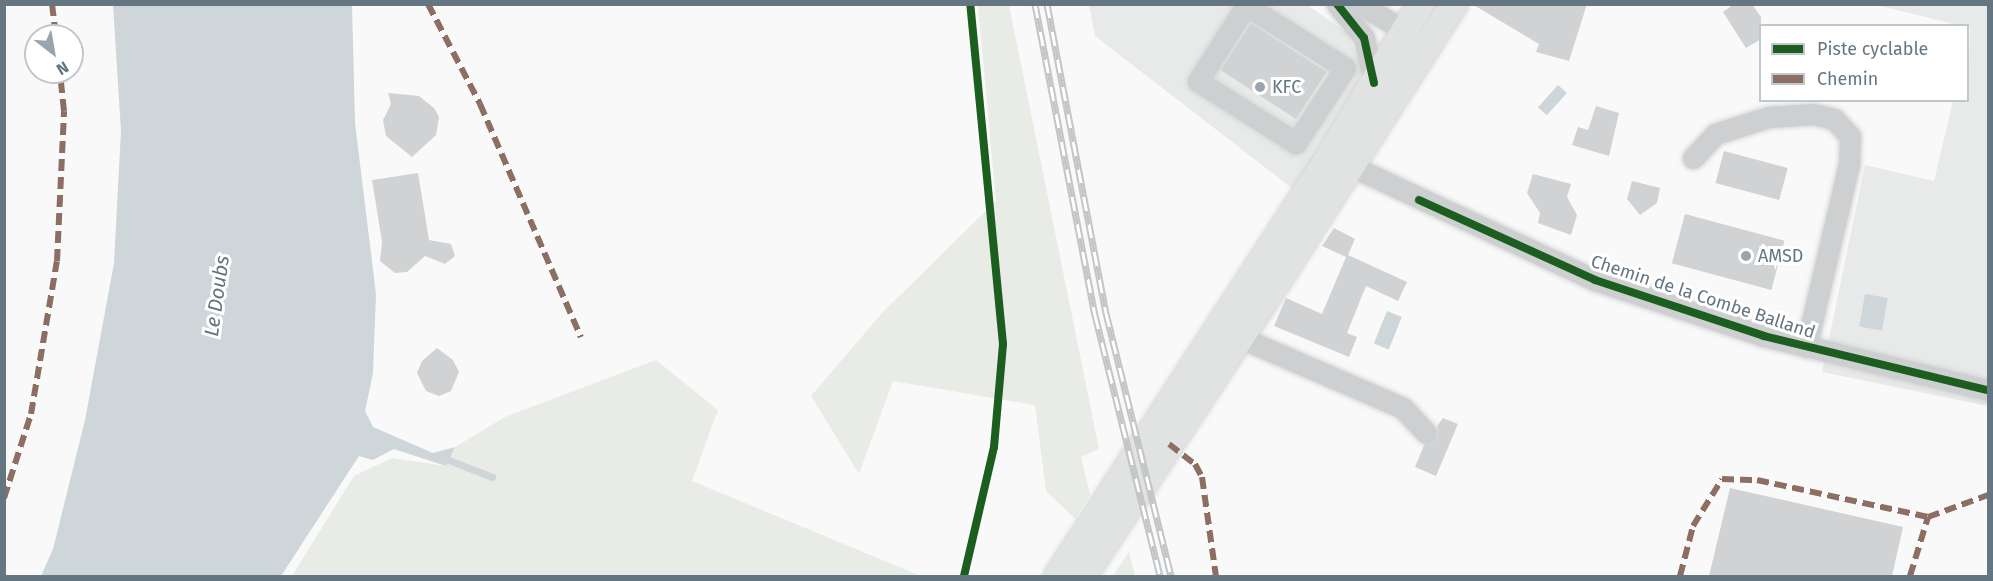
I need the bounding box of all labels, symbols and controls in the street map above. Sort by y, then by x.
north arrow [24,24,84,84]
legend [1759,24,1969,102]
text: Piste cyclable [1817,38,1928,60]
text: N [53,57,72,79]
text: Chemin [1817,68,1878,90]
place label: KFC [1272,76,1301,98]
marker: KFC [1253,80,1267,94]
place label: AMSD [1758,245,1803,267]
marker: AMSD [1739,249,1753,263]
street label: Chemin de la Combe Balland [1588,251,1818,343]
water label: Le Doubs [199,254,235,338]

